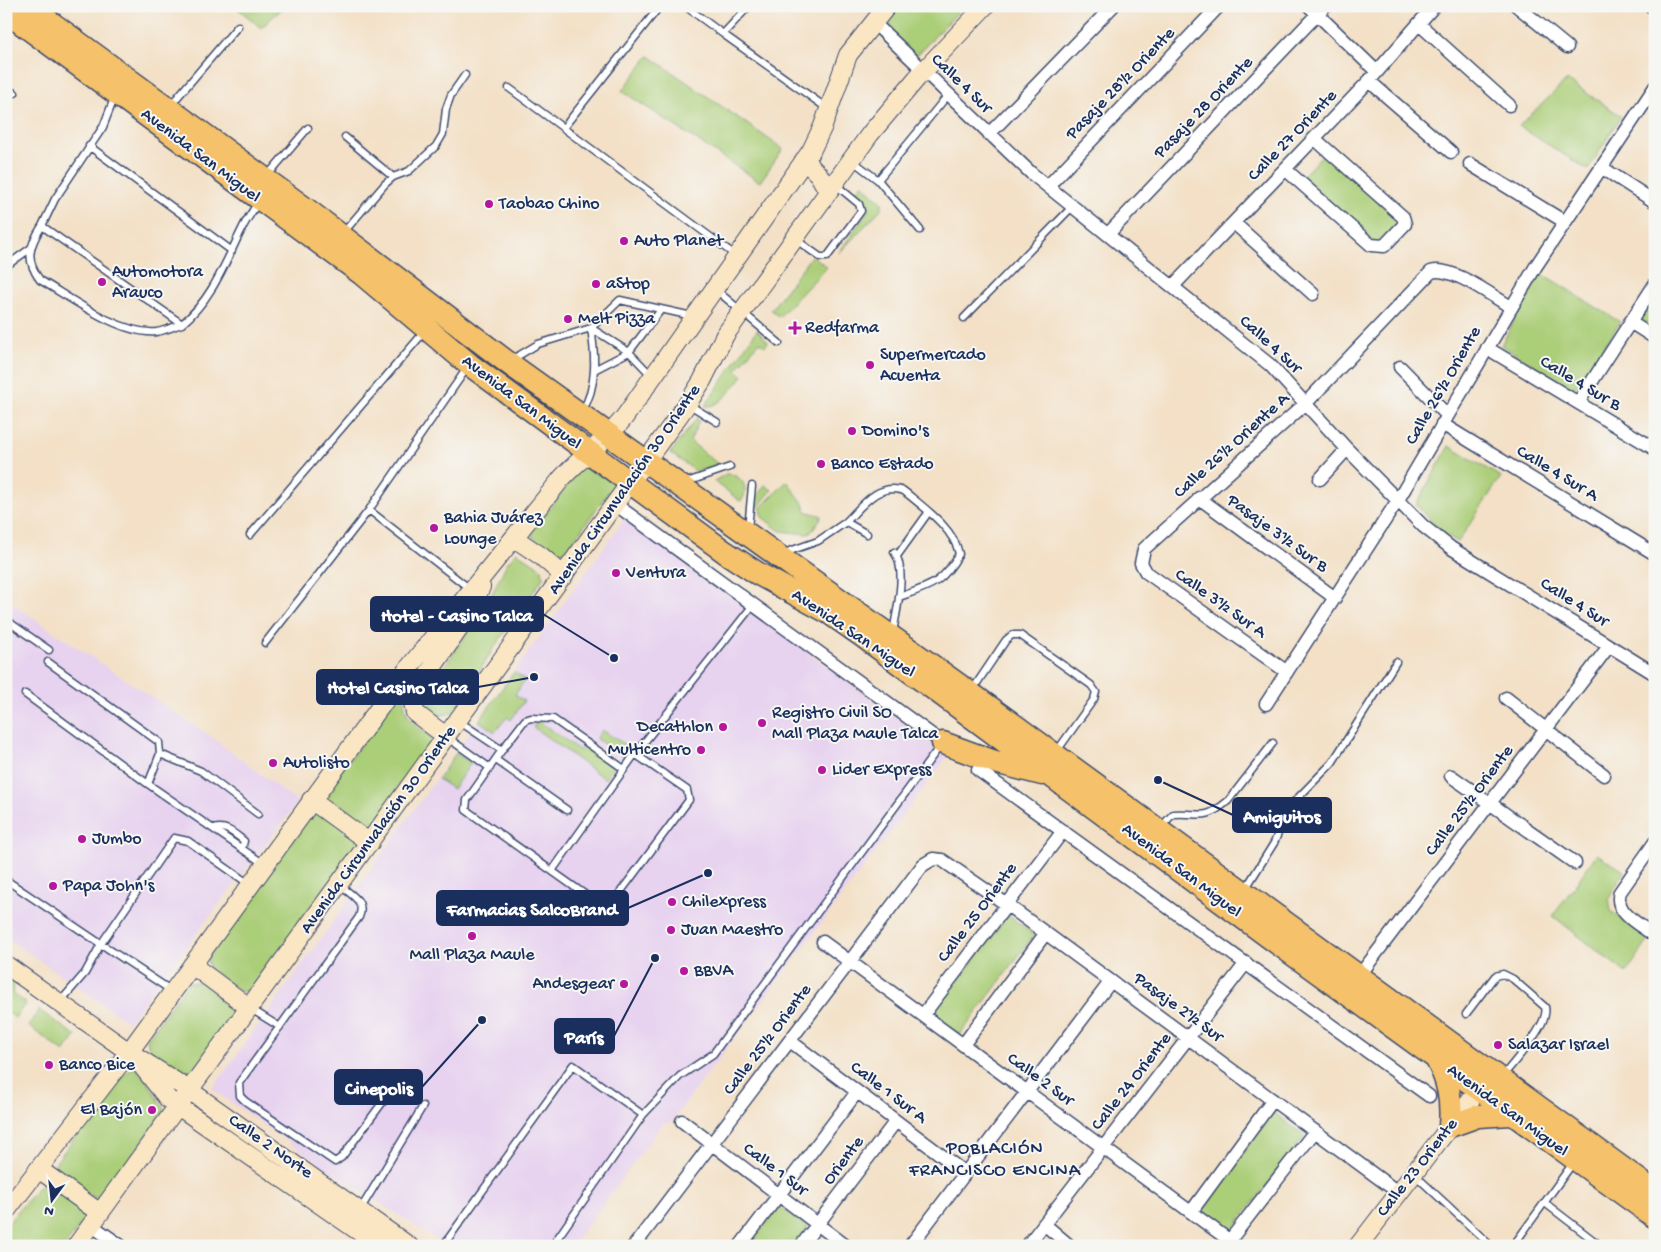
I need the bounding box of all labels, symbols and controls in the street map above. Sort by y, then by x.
street label: Pasaje 28½ Oriente [1061,23,1180,145]
street label: Calle 4 Sur [926,50,997,119]
street label: Pasaje 28 Oriente [1149,52,1259,164]
street label: Calle 27 Oriente [1244,85,1342,186]
street label: Avenida San Miguel [136,104,264,208]
place label: Taobao Chino [498,194,600,215]
marker: Taobao Chino [483,198,495,210]
place label: Auto Planet [634,231,725,252]
marker: Auto Planet [618,235,630,247]
place label: Automotora Arauco [112,262,204,304]
place label: aStop [606,274,650,295]
marker: Automotora Arauco [96,276,108,288]
marker: aStop [590,278,602,290]
place label: Melt Pizza [578,309,656,330]
street label: Calle 4 Sur [1234,311,1307,380]
marker: Melt Pizza [562,313,574,325]
place label: Redfarma [805,318,880,339]
marker: Redfarma [789,322,801,334]
street label: Calle 26½ Oriente [1402,322,1487,449]
place label: Supermercado Acuenta [880,345,986,387]
street label: Avenida San Miguel [457,351,585,455]
street label: Calle 4 Sur B [1536,352,1625,417]
marker: Supermercado Acuenta [864,359,876,371]
street label: Avenida Circunvalación 30 Oriente [544,380,706,599]
street label: Calle 26½ Oriente A [1170,388,1295,503]
place label: Domino's [861,421,930,442]
marker: Domino's [846,425,858,437]
street label: Calle 4 Sur A [1512,441,1603,507]
place label: Banco Estado [830,454,934,475]
marker: Banco Estado [815,458,827,470]
street label: Pasaje 3½ Sur B [1222,490,1332,578]
place label: Bahia Juárez Lounge [443,508,544,550]
marker: Bahia Juárez Lounge [428,522,440,534]
place label: Ventura [625,563,687,584]
street label: Calle 3½ Sur A [1170,565,1271,644]
marker: Ventura [610,567,622,579]
street label: Calle 4 Sur [1536,574,1614,633]
street label: Avenida San Miguel [787,585,919,683]
callout: Hotel - Casino Talca [371,597,543,631]
text: Hotel - Casino Talca [381,606,534,629]
callout: Hotel Casino Talca [317,670,478,704]
text: Hotel Casino Talca [327,678,470,701]
place label: Registro Civil SO Mall Plaza Maule Talca [772,703,939,745]
place label: Decathlon [636,717,713,738]
marker: Registro Civil SO Mall Plaza Maule Talca [756,717,768,729]
street label: Avenida Circunvalación 30 Oriente [297,721,462,938]
marker: Decathlon [717,721,729,733]
place label: Multicentro [608,740,691,761]
street label: Calle 25½ Oriente [1421,741,1519,861]
marker: Multicentro [695,744,707,756]
place label: Autolisto [283,753,350,774]
marker: Autolisto [267,757,279,769]
place label: Lider Express [832,760,933,781]
marker: Lider Express [816,764,828,776]
callout: Amiguitos [1233,798,1331,832]
text: Amiguitos [1242,807,1322,830]
street label: Avenida San Miguel [1117,819,1245,923]
place label: Jumbo [92,829,142,850]
marker: Jumbo [76,833,88,845]
street label: Calle 25 Oriente [934,858,1023,967]
place label: Papa John's [62,876,156,897]
marker: Papa John's [47,880,59,892]
callout: Farmacias SalcoBrand [437,891,628,925]
place label: Chilexpress [682,892,767,913]
marker: Chilexpress [666,896,678,908]
text: Farmacias SalcoBrand [446,900,619,923]
place label: Juan Maestro [681,920,783,941]
marker: Juan Maestro [665,924,677,936]
marker: Mall Plaza Maule [466,930,478,942]
place label: Mall Plaza Maule [410,945,535,966]
place label: BBVA [693,961,734,982]
marker: BBVA [678,965,690,977]
street label: Pasaje 2½ Sur [1128,968,1228,1049]
place label: Andesgear [532,974,616,995]
marker: Andesgear [618,978,630,990]
street label: Calle 25½ Oriente [719,980,817,1100]
callout: París [555,1019,614,1053]
text: París [564,1028,604,1051]
street label: Calle 24 Oriente [1087,1028,1177,1135]
place label: Salazar Israel [1508,1035,1609,1056]
marker: Salazar Israel [1492,1039,1504,1051]
street label: Calle 2 Sur [1002,1049,1079,1112]
place label: Banco Bice [58,1055,136,1076]
street label: Calle 1 Sur A [845,1057,932,1130]
marker: Banco Bice [43,1059,55,1071]
street label: Avenida San Miguel [1442,1060,1572,1162]
callout: Cinepolis [335,1070,422,1104]
text: Cinepolis [344,1079,414,1102]
place label: El Bajón [80,1100,142,1121]
marker: El Bajón [146,1104,158,1116]
street label: Calle 2 Norte [224,1110,317,1184]
street label: Calle 23 Oriente [1373,1114,1463,1221]
street label: Oriente [819,1132,870,1190]
district label: POBLACIÓN FRANCISCO ENCINA [908,1138,1082,1183]
street label: Calle 1 Sur [738,1139,813,1202]
north arrow [28,1174,78,1224]
text: N [43,1201,56,1220]

